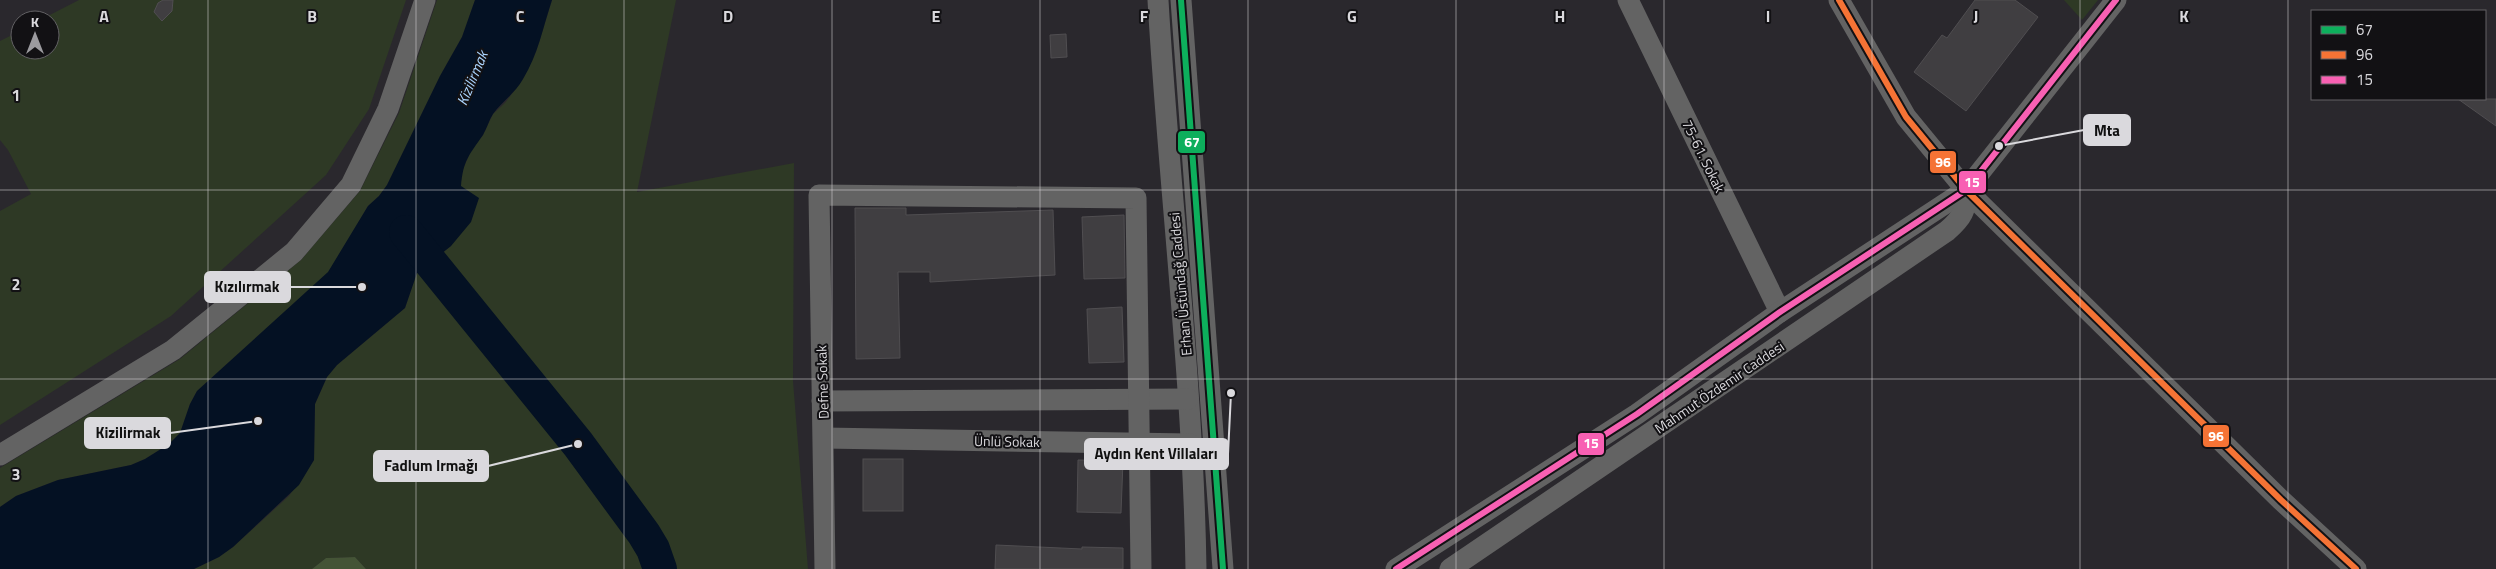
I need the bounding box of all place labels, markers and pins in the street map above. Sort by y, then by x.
callout: Mta [2084,115,2130,145]
callout: Kızılırmak [205,272,290,302]
callout: Kizilirmak [85,418,170,448]
callout: Aydın Kent Villaları [1085,439,1228,469]
callout: Fadlum Irmağı [374,451,488,481]

